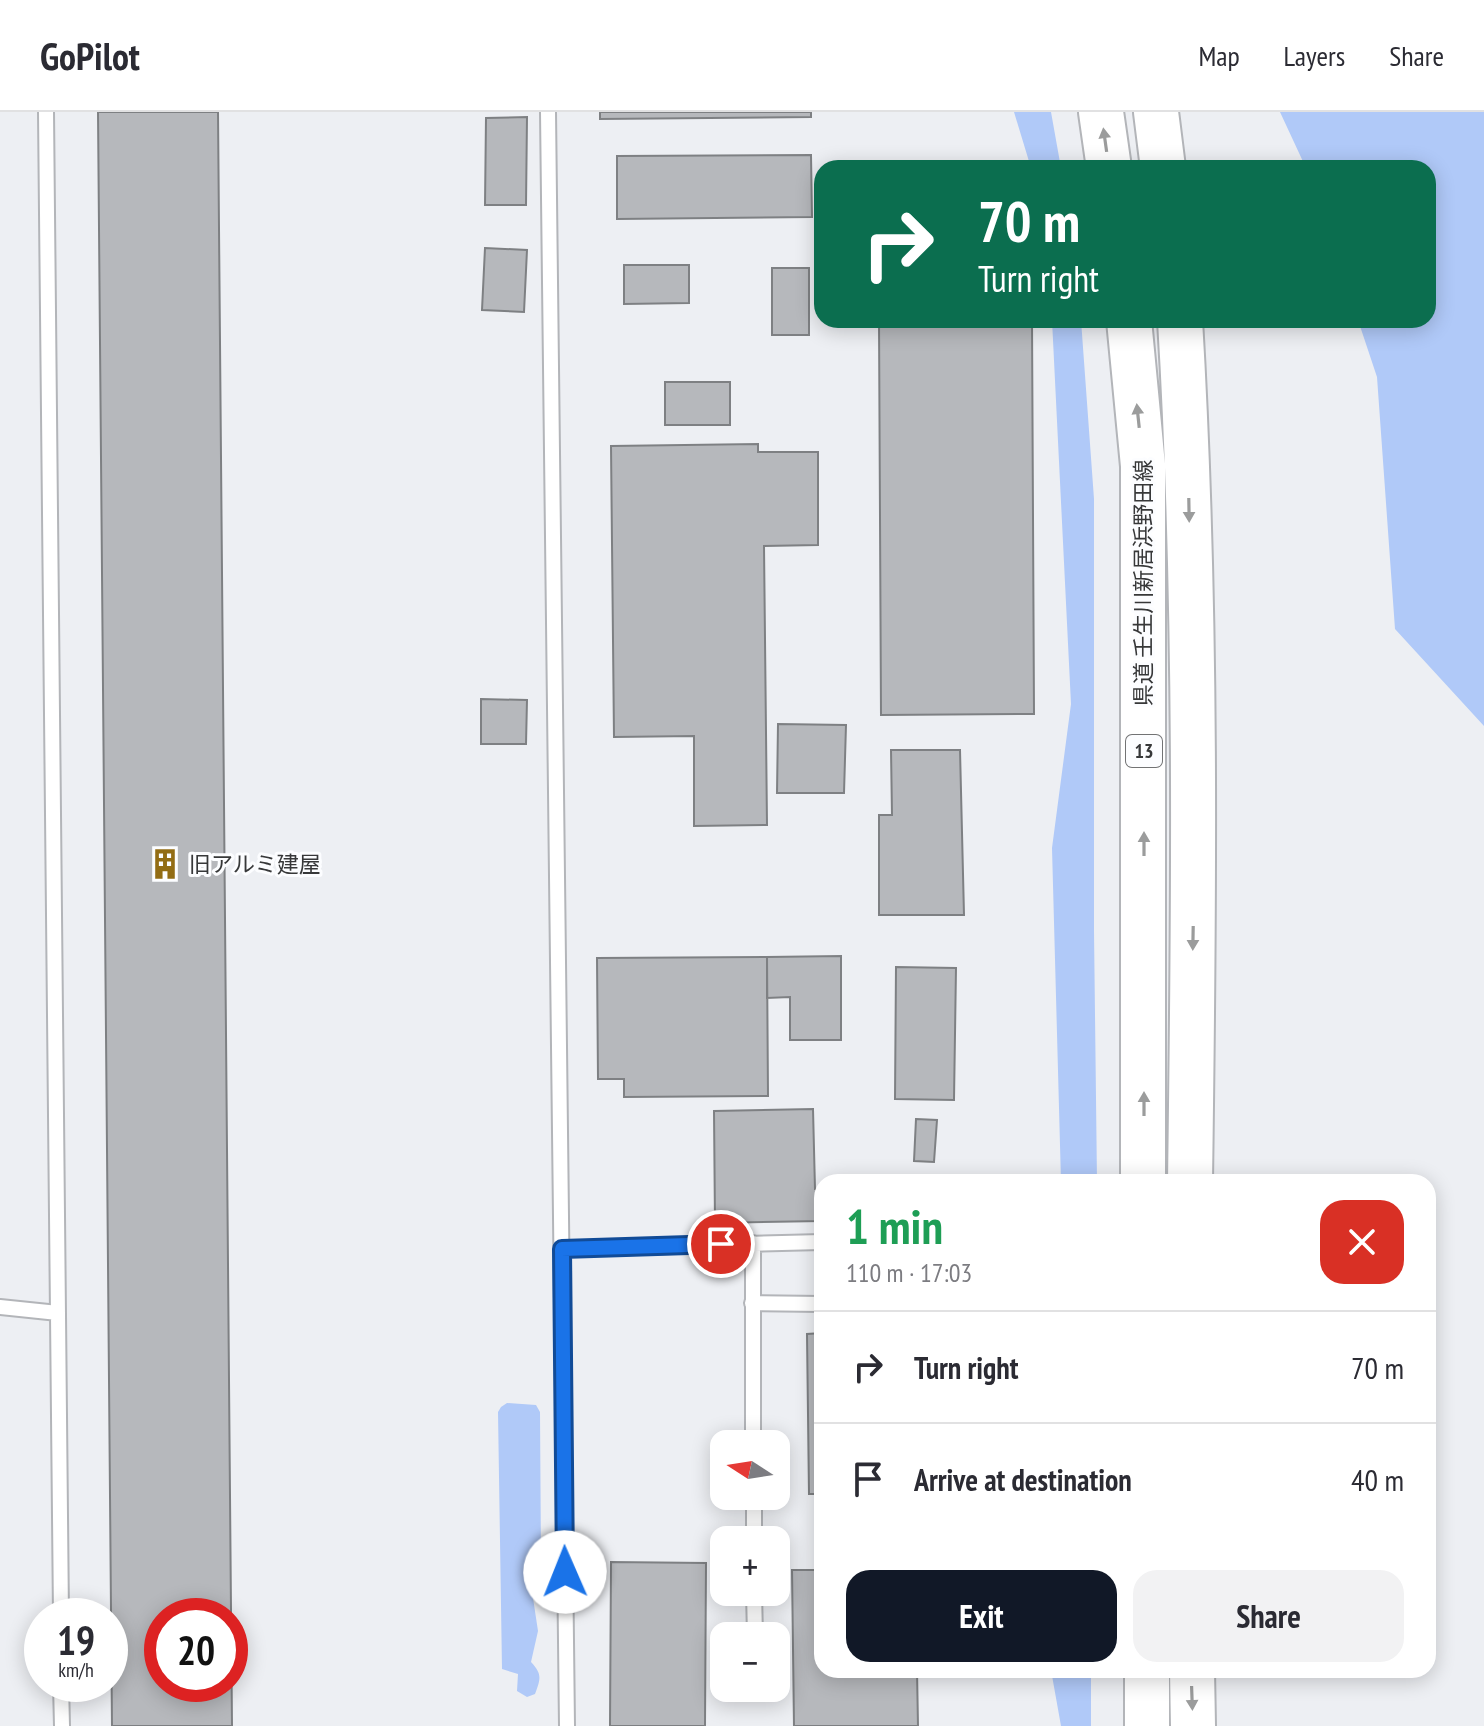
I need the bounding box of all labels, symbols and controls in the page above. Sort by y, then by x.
text: GoPilot [40,31,140,80]
text: Map [1198,37,1240,74]
text: Layers [1284,37,1345,74]
text: Share [1389,37,1444,74]
one-way arrow [1098,127,1111,152]
text: 70 m [978,185,1080,257]
icon: right [846,192,950,296]
text: Turn right [978,255,1099,302]
one-way arrow [1132,403,1145,428]
street label: 県道 壬生川新居浜野田線 [1129,460,1157,706]
one-way arrow [1183,498,1195,523]
road number: 13 [1126,735,1162,767]
one-way arrow [1138,831,1150,856]
building icon: 旧アルミ建屋 [148,847,182,881]
place label: 旧アルミ建屋 [189,850,321,878]
one-way arrow [1187,926,1199,951]
one-way arrow [1138,1091,1150,1116]
text: 1 min [846,1195,943,1257]
button: close [1320,1200,1404,1284]
pin [687,1210,755,1278]
icon: arrive [699,1222,743,1266]
text: 110 m · 17:03 [846,1256,972,1289]
icon: right [846,1345,890,1389]
text: Turn right [914,1348,1018,1387]
text: 70 m [1351,1348,1404,1387]
north arrow [710,1430,790,1510]
map controls [710,1430,790,1702]
icon: arrive [846,1457,890,1501]
text: Arrive at destination [914,1460,1132,1499]
text: 40 m [1351,1460,1404,1499]
button: + [710,1526,790,1606]
position arrow [523,1530,607,1614]
button: Exit [846,1570,1117,1662]
button: Share [1133,1570,1404,1662]
speed limit sign: 20 [144,1598,248,1702]
text: 19 [57,1614,95,1666]
button: − [710,1622,790,1702]
text: km/h [58,1657,94,1683]
one-way arrow [1186,1686,1199,1711]

